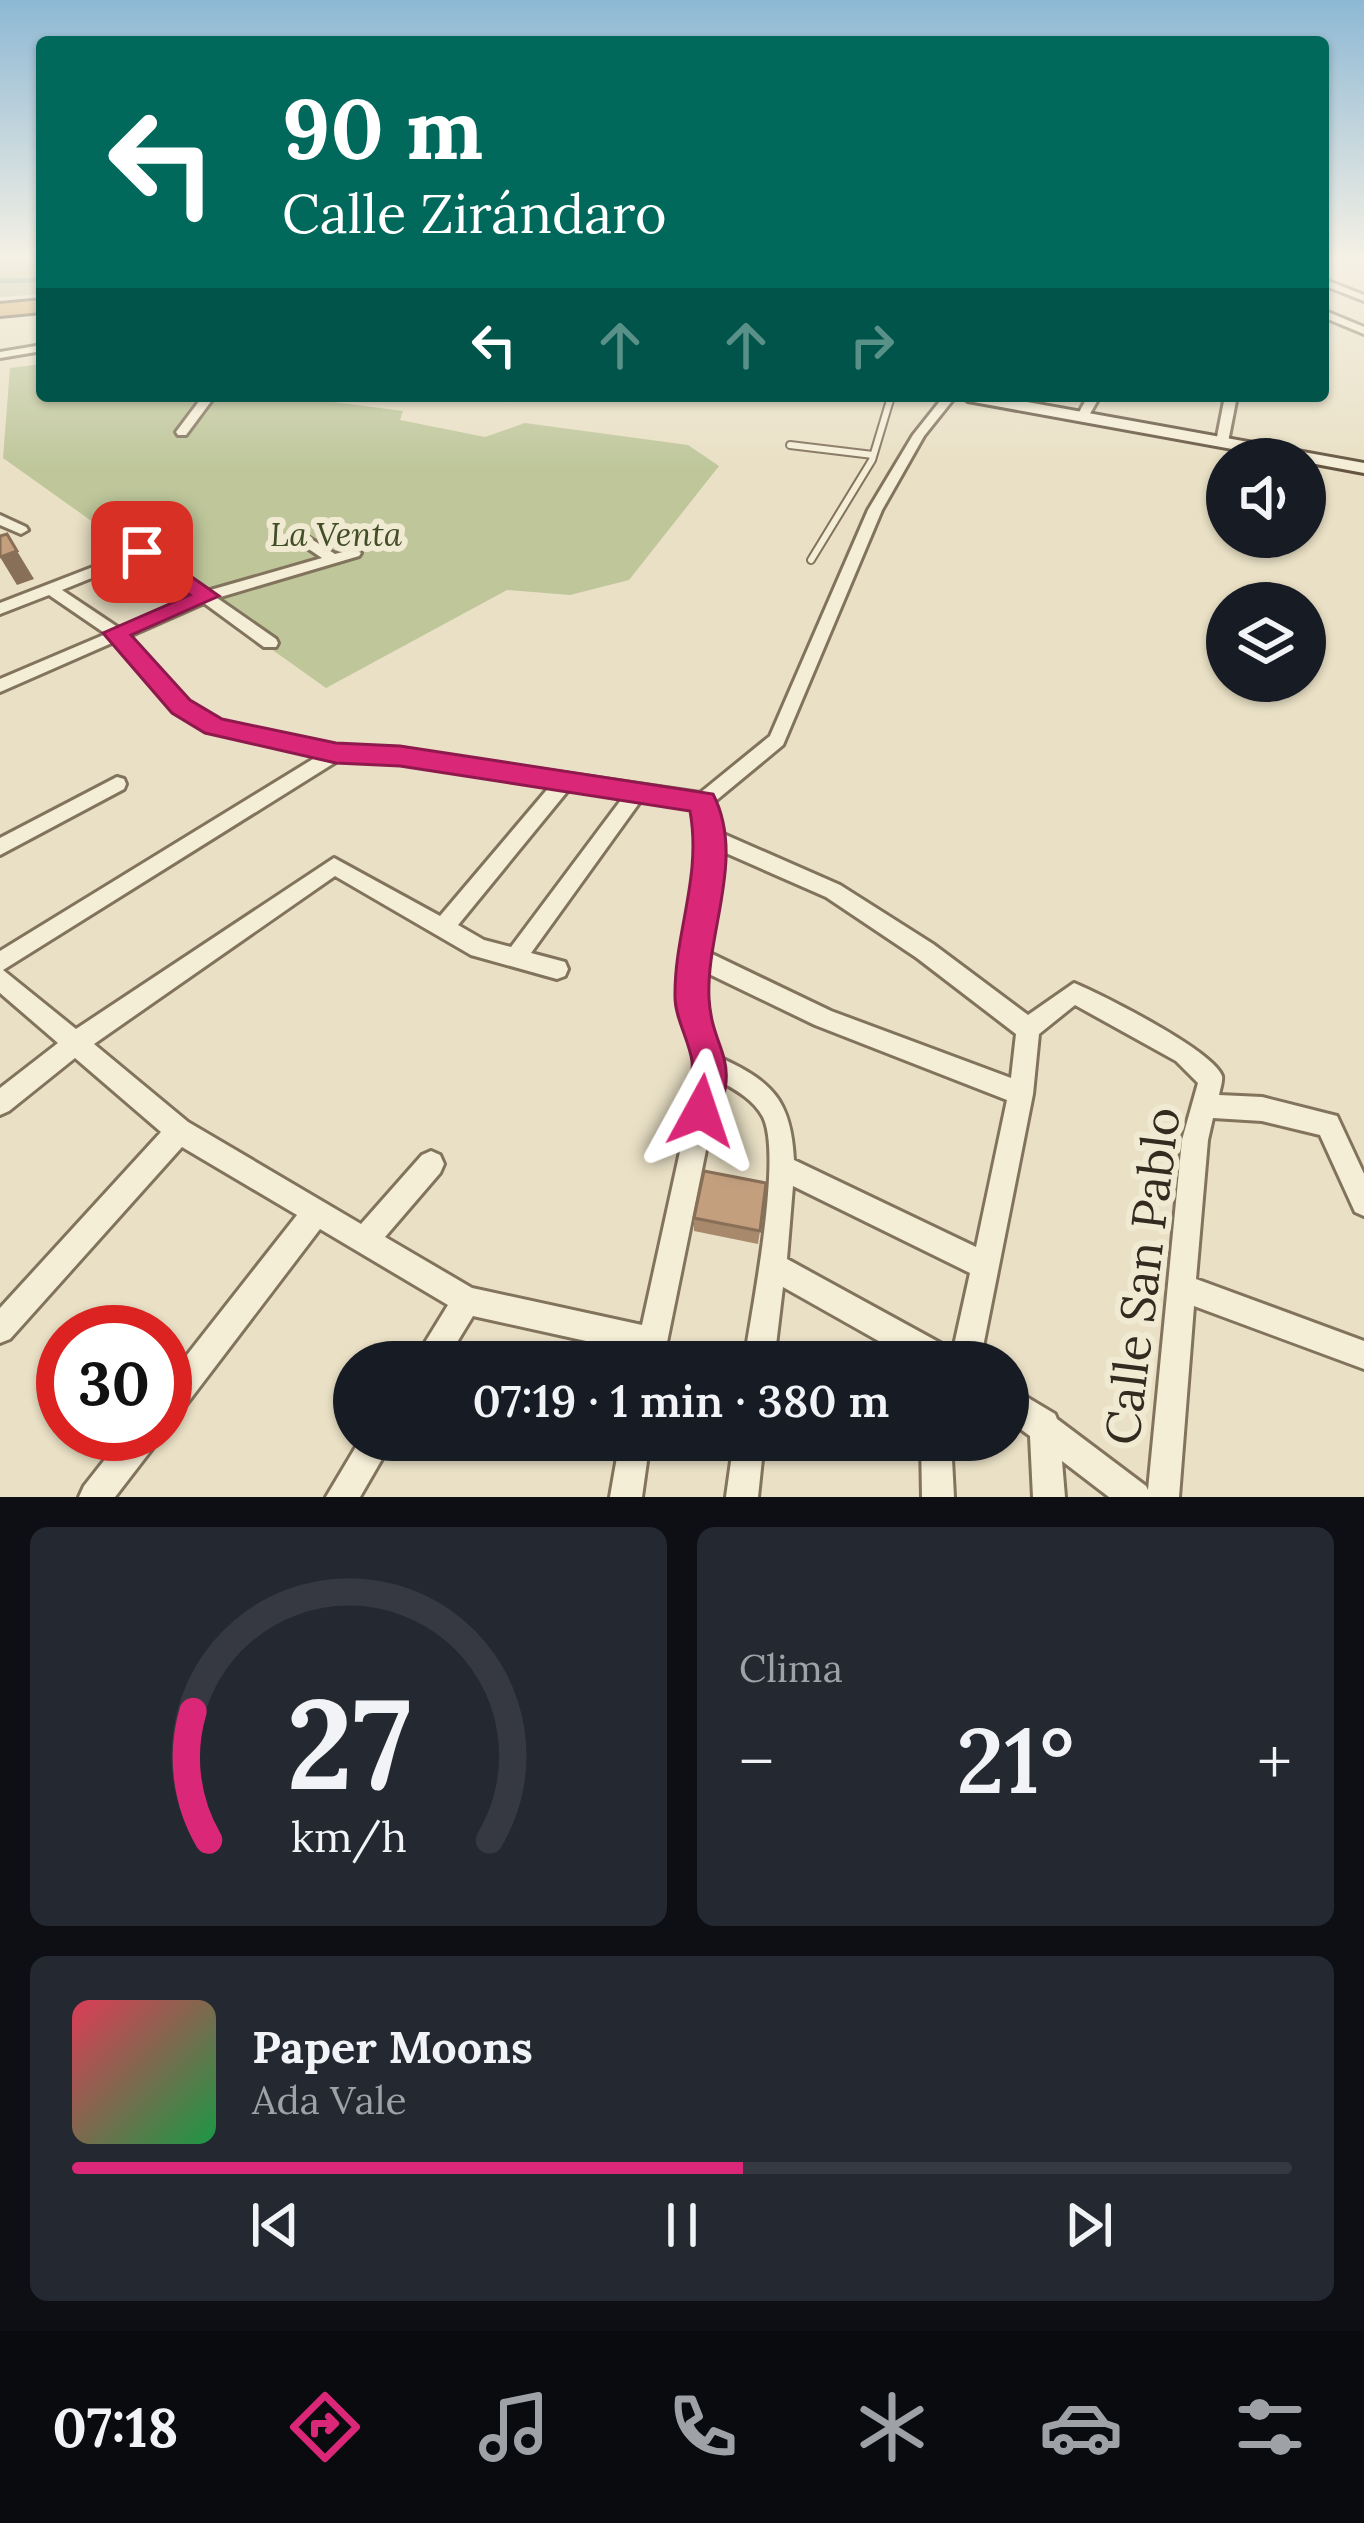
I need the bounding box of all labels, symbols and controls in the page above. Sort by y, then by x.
text: 90 m [282,74,483,182]
icon: left [84,84,240,240]
text: Calle Zirándaro [282,179,667,248]
icon: left [461,312,527,378]
icon: ahead [587,312,653,378]
icon: ahead [713,312,779,378]
icon: right [839,312,905,378]
map controls [1206,438,1326,702]
button: sound [1206,438,1326,558]
pin [91,501,193,603]
park label: La Venta [270,513,403,555]
icon: arrive [109,519,175,585]
button: layers [1206,582,1326,702]
position arrow [638,1048,764,1174]
street label: Calle San Pablo [1091,1104,1192,1448]
speed limit sign: 30 [36,1305,192,1461]
text: 07:19 · 1 min · 380 m [472,1372,890,1429]
text: Clima [739,1643,843,1693]
text: 27 [286,1663,411,1823]
text: 21° [956,1702,1075,1818]
text: − [739,1719,774,1803]
text: + [1257,1719,1292,1803]
text: km/h [291,1808,406,1863]
text: Paper Moons [252,2018,533,2075]
text: Ada Vale [252,2075,407,2125]
icon: previous [242,2192,308,2258]
icon: pause [649,2192,715,2258]
icon: next [1056,2192,1122,2258]
icon: directions [283,2385,367,2469]
icon: music [472,2385,556,2469]
icon: phone [661,2385,745,2469]
icon: climate [850,2385,934,2469]
icon: car [1039,2385,1123,2469]
icon: filters [1228,2385,1312,2469]
text: 07:18 [52,2393,178,2462]

